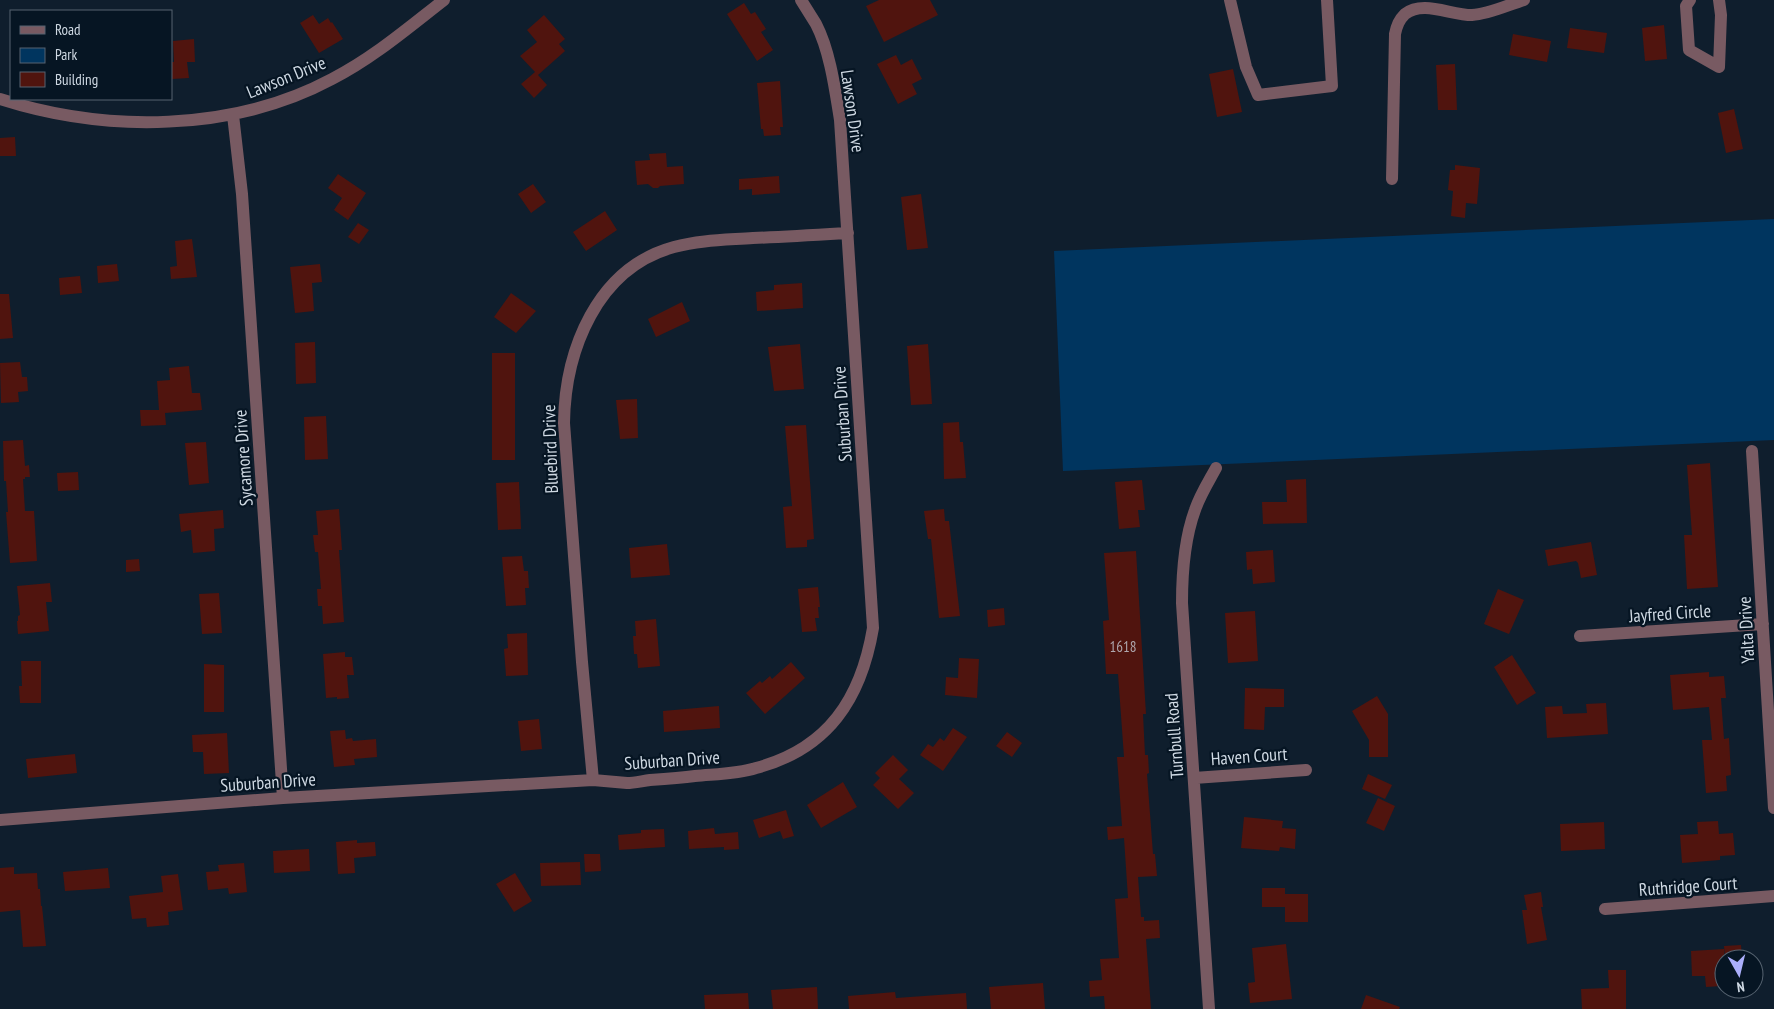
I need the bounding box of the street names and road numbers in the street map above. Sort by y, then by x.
street label: Lawson Drive [243,51,329,103]
street label: Lawson Drive [836,68,870,154]
street label: Suburban Drive [827,366,857,462]
street label: Bluebird Drive [537,404,563,494]
street label: Sycamore Drive [228,409,258,507]
street label: Yalta Drive [1733,596,1759,664]
street label: Jayfred Circle [1627,599,1712,627]
street label: Turnbull Road [1160,692,1188,780]
street label: Haven Court [1210,742,1288,770]
street label: Suburban Drive [624,745,720,775]
street label: Suburban Drive [220,767,316,797]
street label: Ruthridge Court [1638,871,1738,901]

